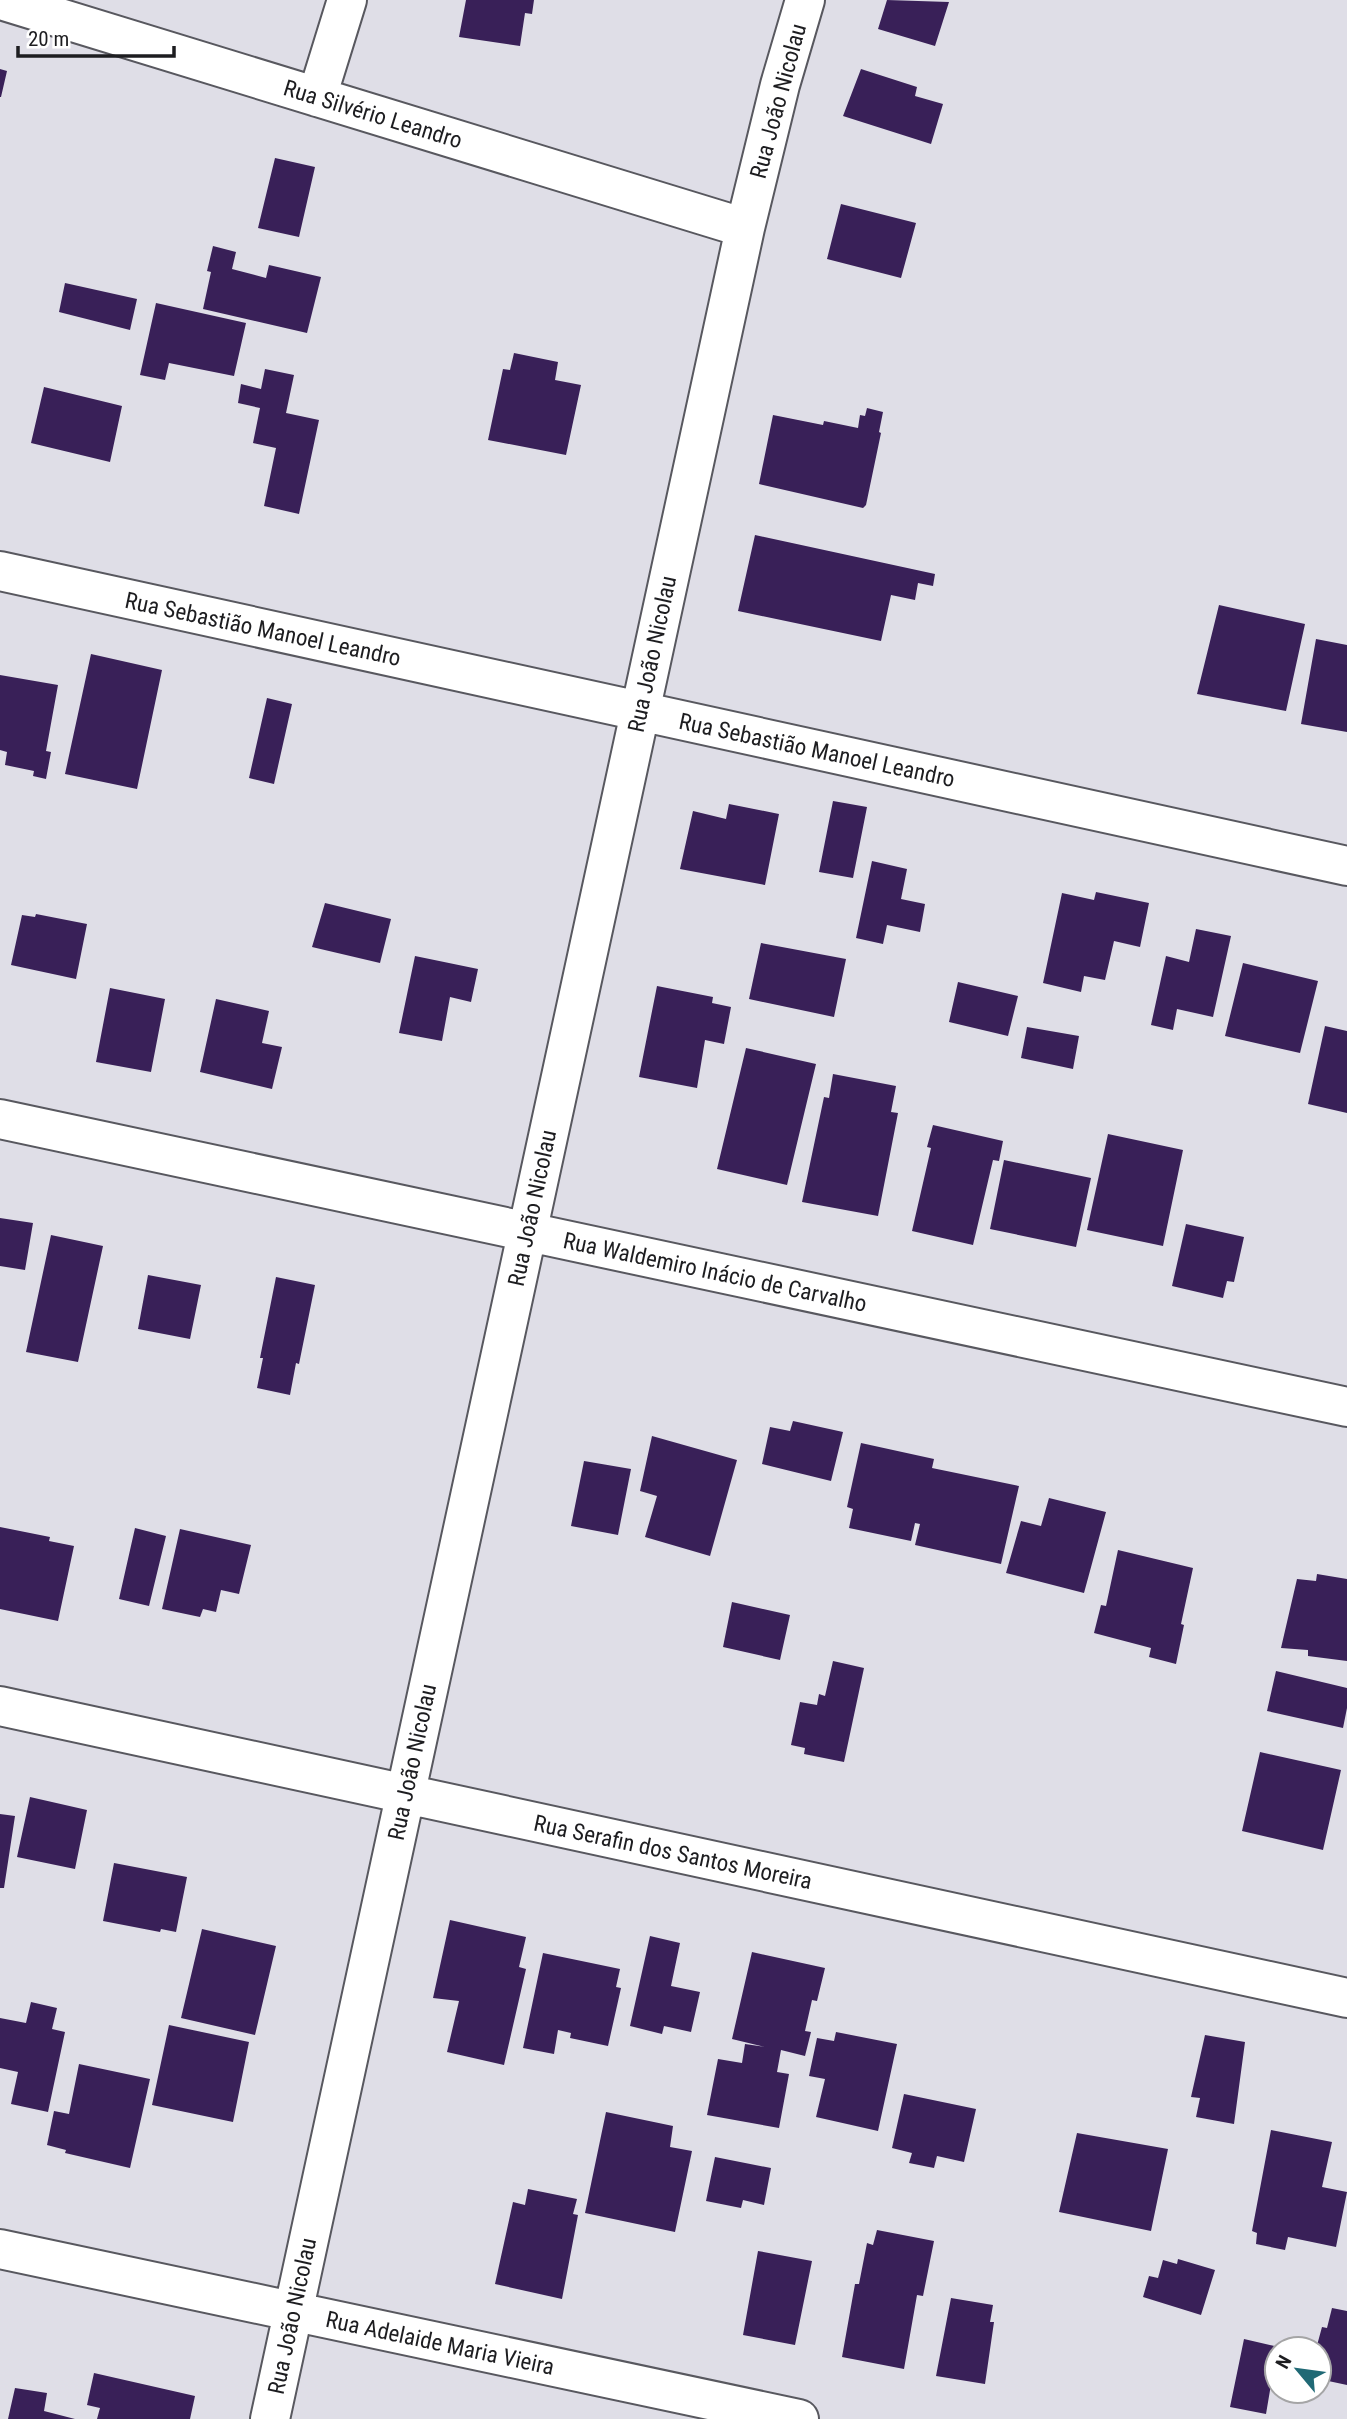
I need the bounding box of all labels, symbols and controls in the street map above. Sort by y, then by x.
scale bar [18,14,173,58]
street label: Rua João Nicolau [745,21,812,182]
text: 20 m [28,27,69,51]
street label: Rua Silvério Leandro [280,74,465,154]
street label: Rua João Nicolau [623,573,682,735]
street label: Rua Sebastião Manoel Leandro [123,587,403,672]
street label: Rua Sebastião Manoel Leandro [677,708,957,793]
street label: Rua João Nicolau [503,1127,562,1289]
street label: Rua Waldemiro Inácio de Carvalho [561,1227,869,1318]
street label: Rua João Nicolau [383,1681,442,1843]
street label: Rua Serafin dos Santos Moreira [531,1810,814,1895]
street label: Rua João Nicolau [263,2235,322,2397]
street label: Rua Adelaide Maria Vieira [323,2306,557,2381]
north arrow [1263,2335,1333,2405]
text: N [1271,2351,1296,2373]

